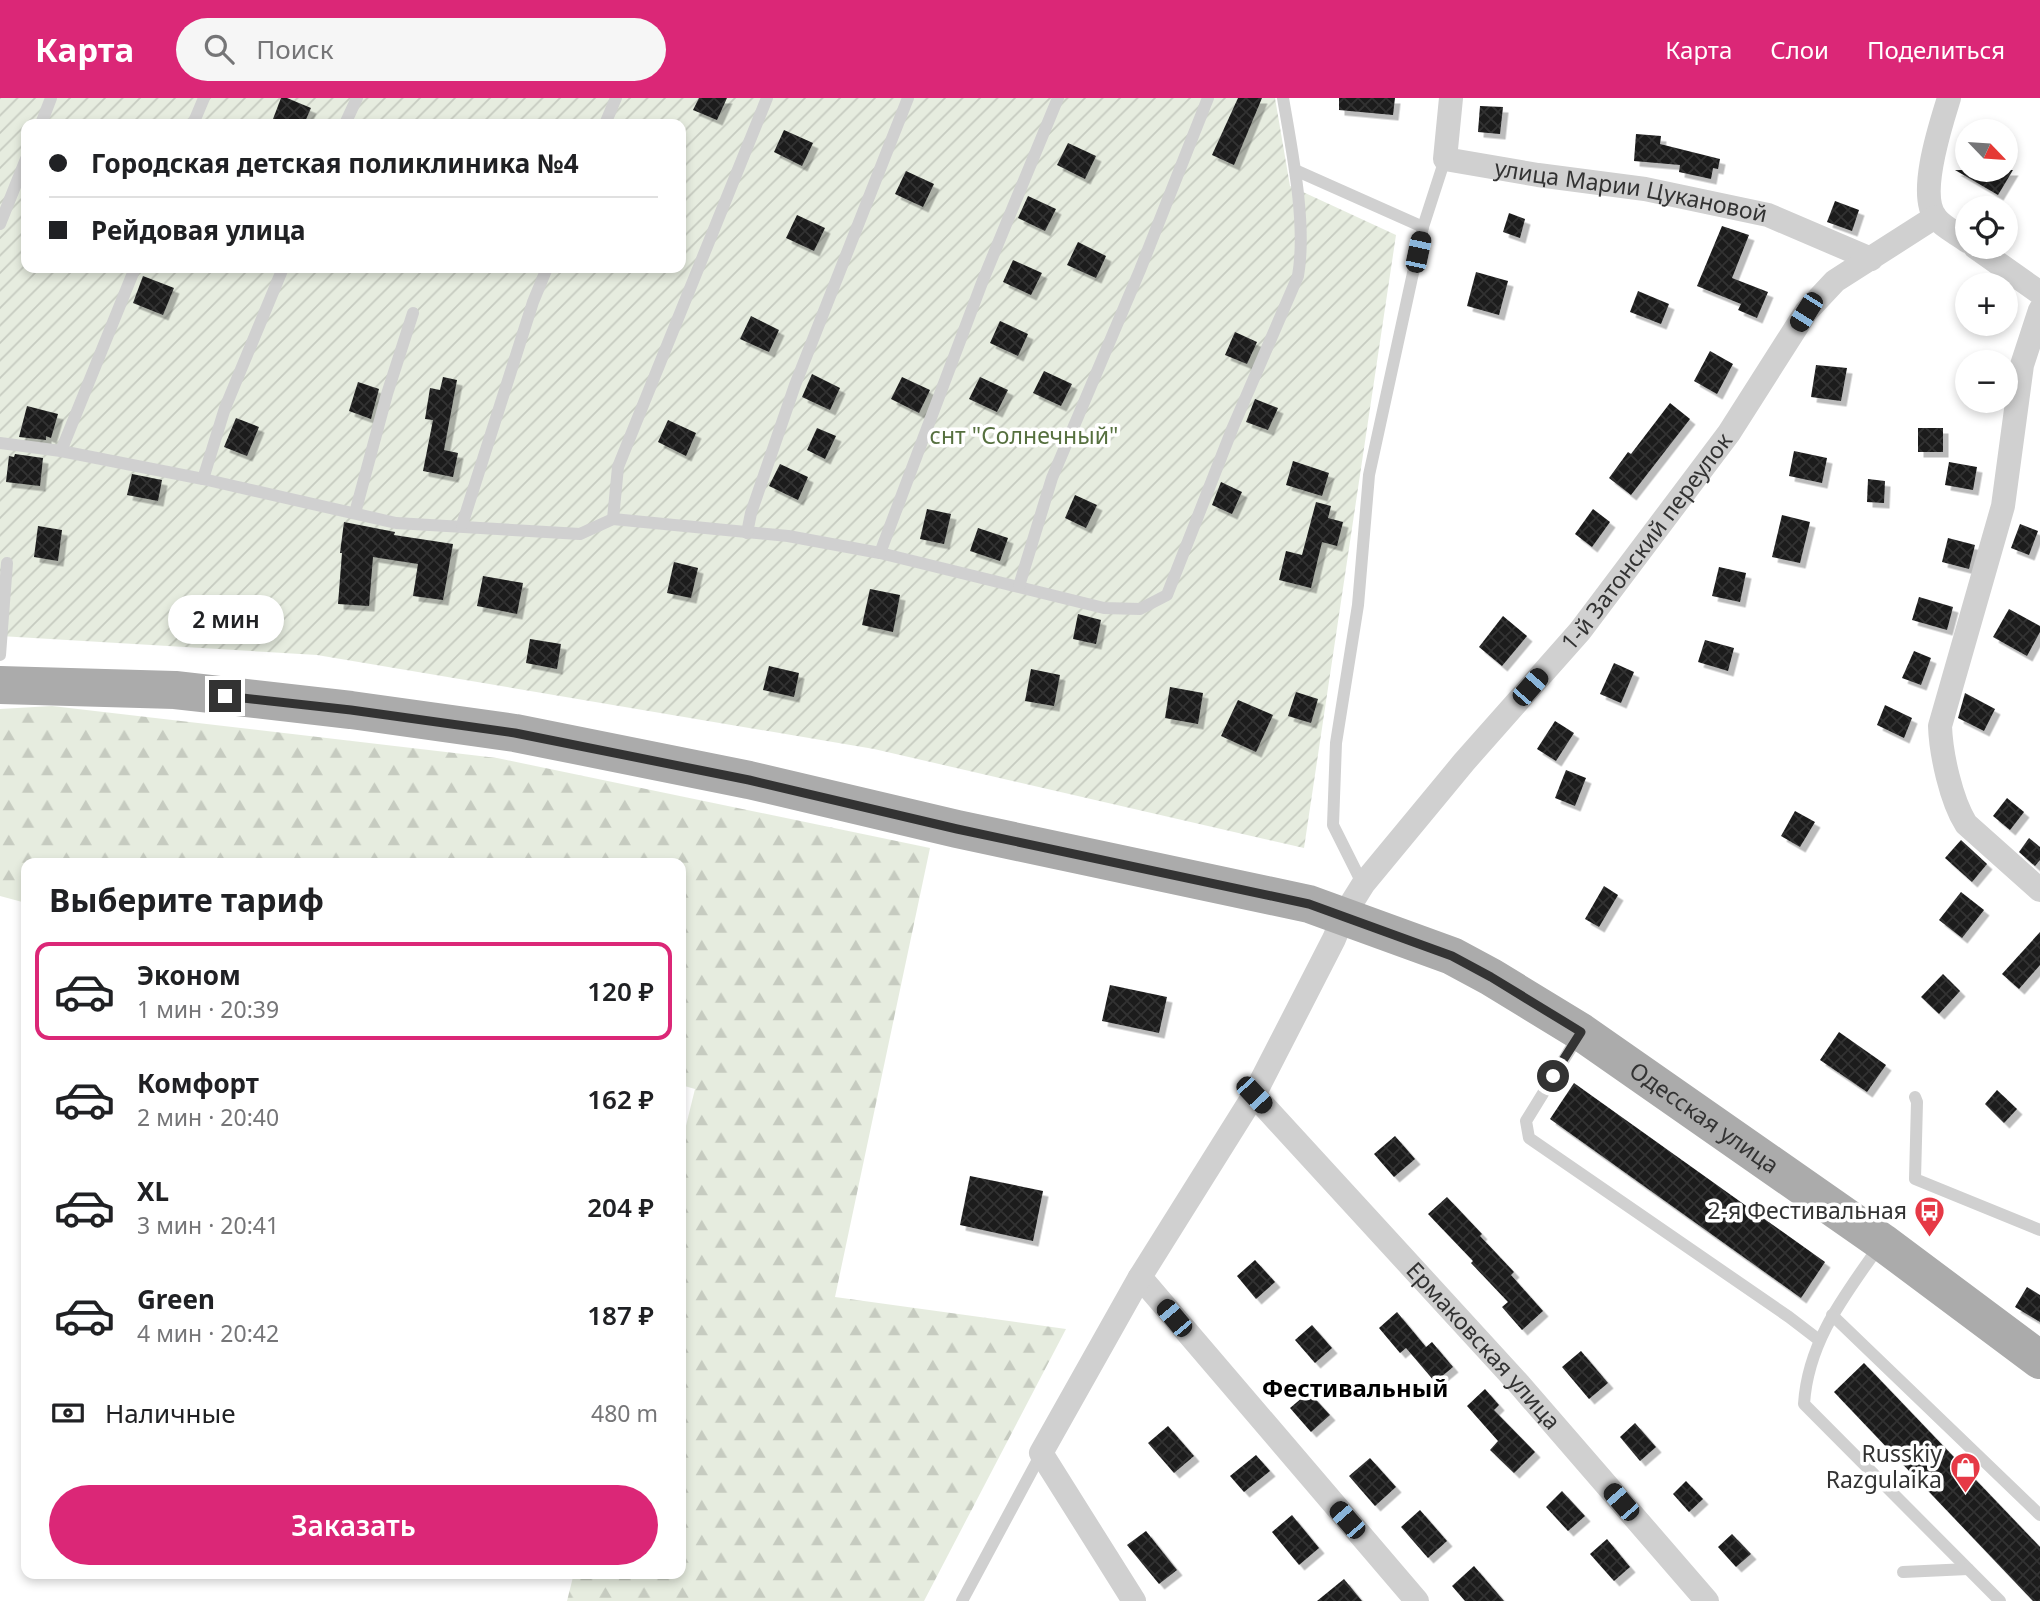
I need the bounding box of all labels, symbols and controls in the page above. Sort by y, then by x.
search box [176,18,666,81]
text: Карта [35,27,134,72]
icon: search [200,30,238,68]
text: Поиск [256,31,333,67]
text: Карта [1665,33,1732,66]
text: Слои [1770,33,1829,66]
text: Поделиться [1867,33,2005,66]
north arrow [1955,119,2018,182]
map controls [1955,119,2018,413]
text: Городская детская поликлиника №4 [91,145,579,181]
street label: улица Марии Цукановой [1492,151,1770,229]
button: locate [1955,196,2018,259]
text: Рейдовая улица [91,212,306,248]
car [1404,229,1433,275]
button: + [1955,273,2018,336]
car [1786,289,1827,335]
button: − [1955,350,2018,413]
park label: снт "Солнечный" [930,419,1118,451]
street label: 1-й Затонский переулок [1553,425,1739,657]
callout: 2 мин [167,594,283,644]
text: 2 мин [192,603,260,635]
car [1509,664,1552,710]
route end [209,680,241,712]
text: Выберите тариф [49,878,324,921]
text: Эконом [137,957,241,993]
icon: car [53,960,116,1023]
text: 120 ₽ [587,973,654,1009]
text: 1 мин · 20:39 [137,993,279,1025]
street label: Одесская улица [1623,1054,1786,1180]
route start [1537,1060,1569,1092]
text: Комфорт [137,1065,259,1101]
icon: car [53,1068,116,1131]
car [1232,1072,1277,1118]
text: 162 ₽ [587,1081,654,1117]
text: 2 мин · 20:40 [137,1101,279,1133]
text: XL [137,1173,169,1209]
icon: car [53,1176,116,1239]
text: 204 ₽ [587,1189,654,1225]
place label: 2-я Фестивальная [1707,1194,1907,1226]
bus stop icon: 2-я Фестивальная [1913,1194,1947,1238]
text: 3 мин · 20:41 [137,1209,279,1241]
street label: Ермаковская улица [1400,1254,1568,1436]
text: Green [137,1281,215,1317]
icon: car [53,1284,116,1347]
car [1153,1295,1196,1341]
text: 187 ₽ [587,1297,654,1333]
text: 4 мин · 20:42 [137,1317,279,1349]
district label: Фестивальный [1262,1371,1448,1404]
icon: cash [49,1394,87,1432]
text: Наличные [105,1395,236,1431]
text: 480 m [591,1397,658,1429]
place label: Russkiy Razgulaika [1826,1437,1942,1495]
shop icon: Russkiy Razgulaika [1948,1450,1982,1494]
car [1600,1479,1643,1525]
button: Заказать [49,1485,658,1565]
car [1326,1497,1369,1543]

